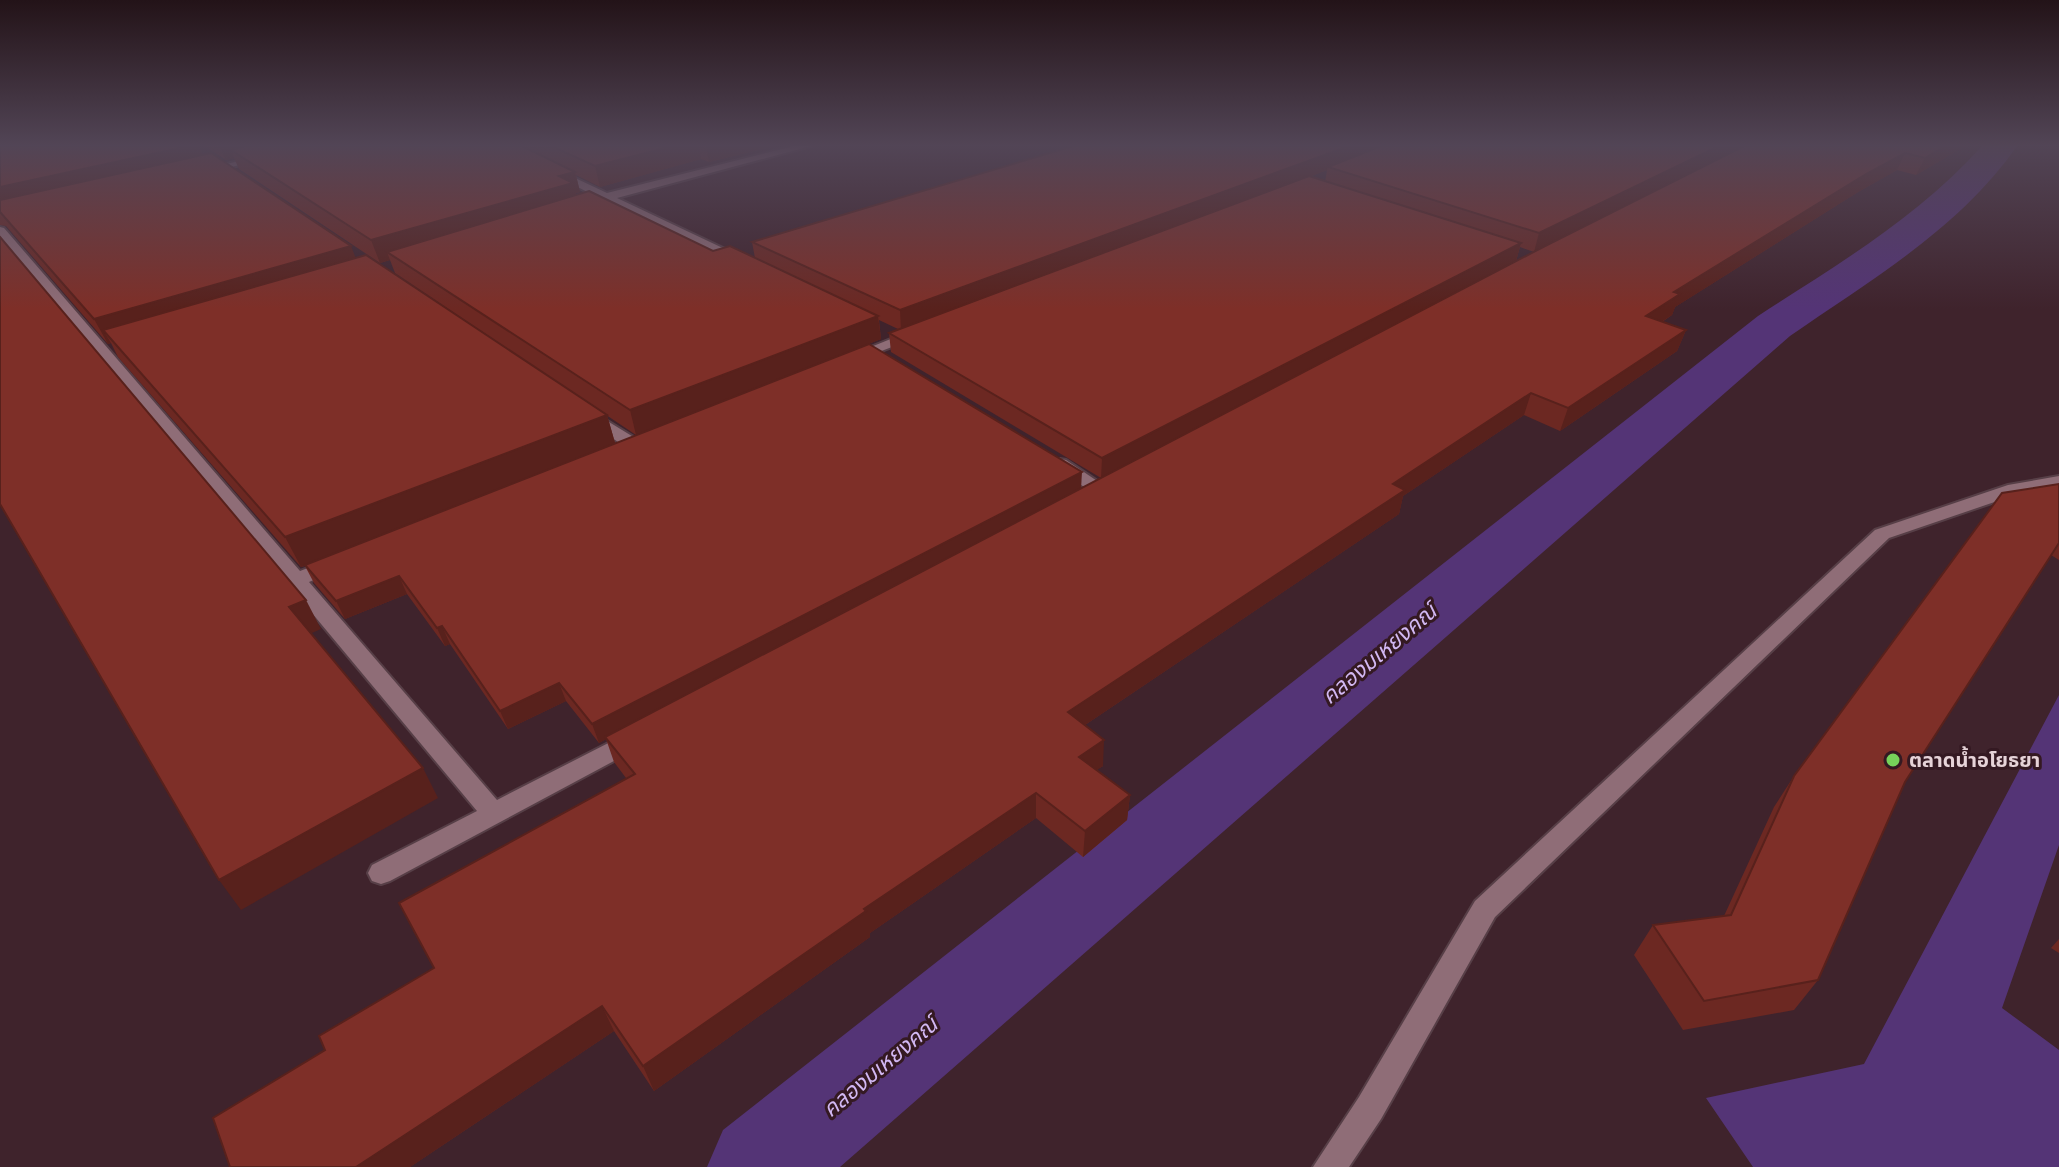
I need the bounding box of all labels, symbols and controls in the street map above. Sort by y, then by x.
water label: คลองมเหยงคณ์ [1316,596,1445,710]
place label: ตลาดน้ำอโยธยา [1909,746,2040,772]
marker: ตลาดน้ำอโยธยา [1884,751,1902,769]
water label: คลองมเหยงคณ์ [817,1009,946,1123]

